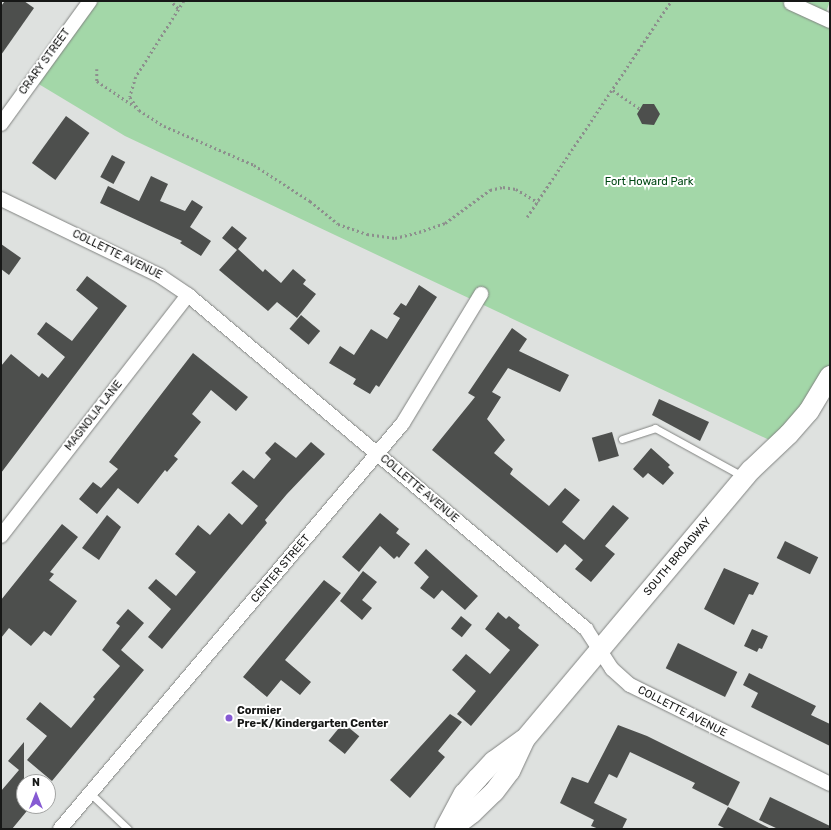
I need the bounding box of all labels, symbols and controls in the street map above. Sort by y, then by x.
street label: CRARY STREET [17,26,73,98]
park label: Fort Howard Park [605,175,693,189]
street label: COLLETTE AVENUE [70,227,164,283]
street label: MAGNOLIA LANE [62,378,126,454]
street label: COLLETTE AVENUE [377,452,461,526]
street label: SOUTH BROADWAY [641,515,715,599]
street label: CENTER STREET [249,532,313,606]
street label: COLLETTE AVENUE [635,684,729,740]
place label: Cormier Pre-K/Kindergarten Center [237,705,388,731]
marker: Cormier Pre-K/Kindergarten Center [224,713,234,723]
north arrow [16,774,56,814]
text: N [32,776,40,789]

